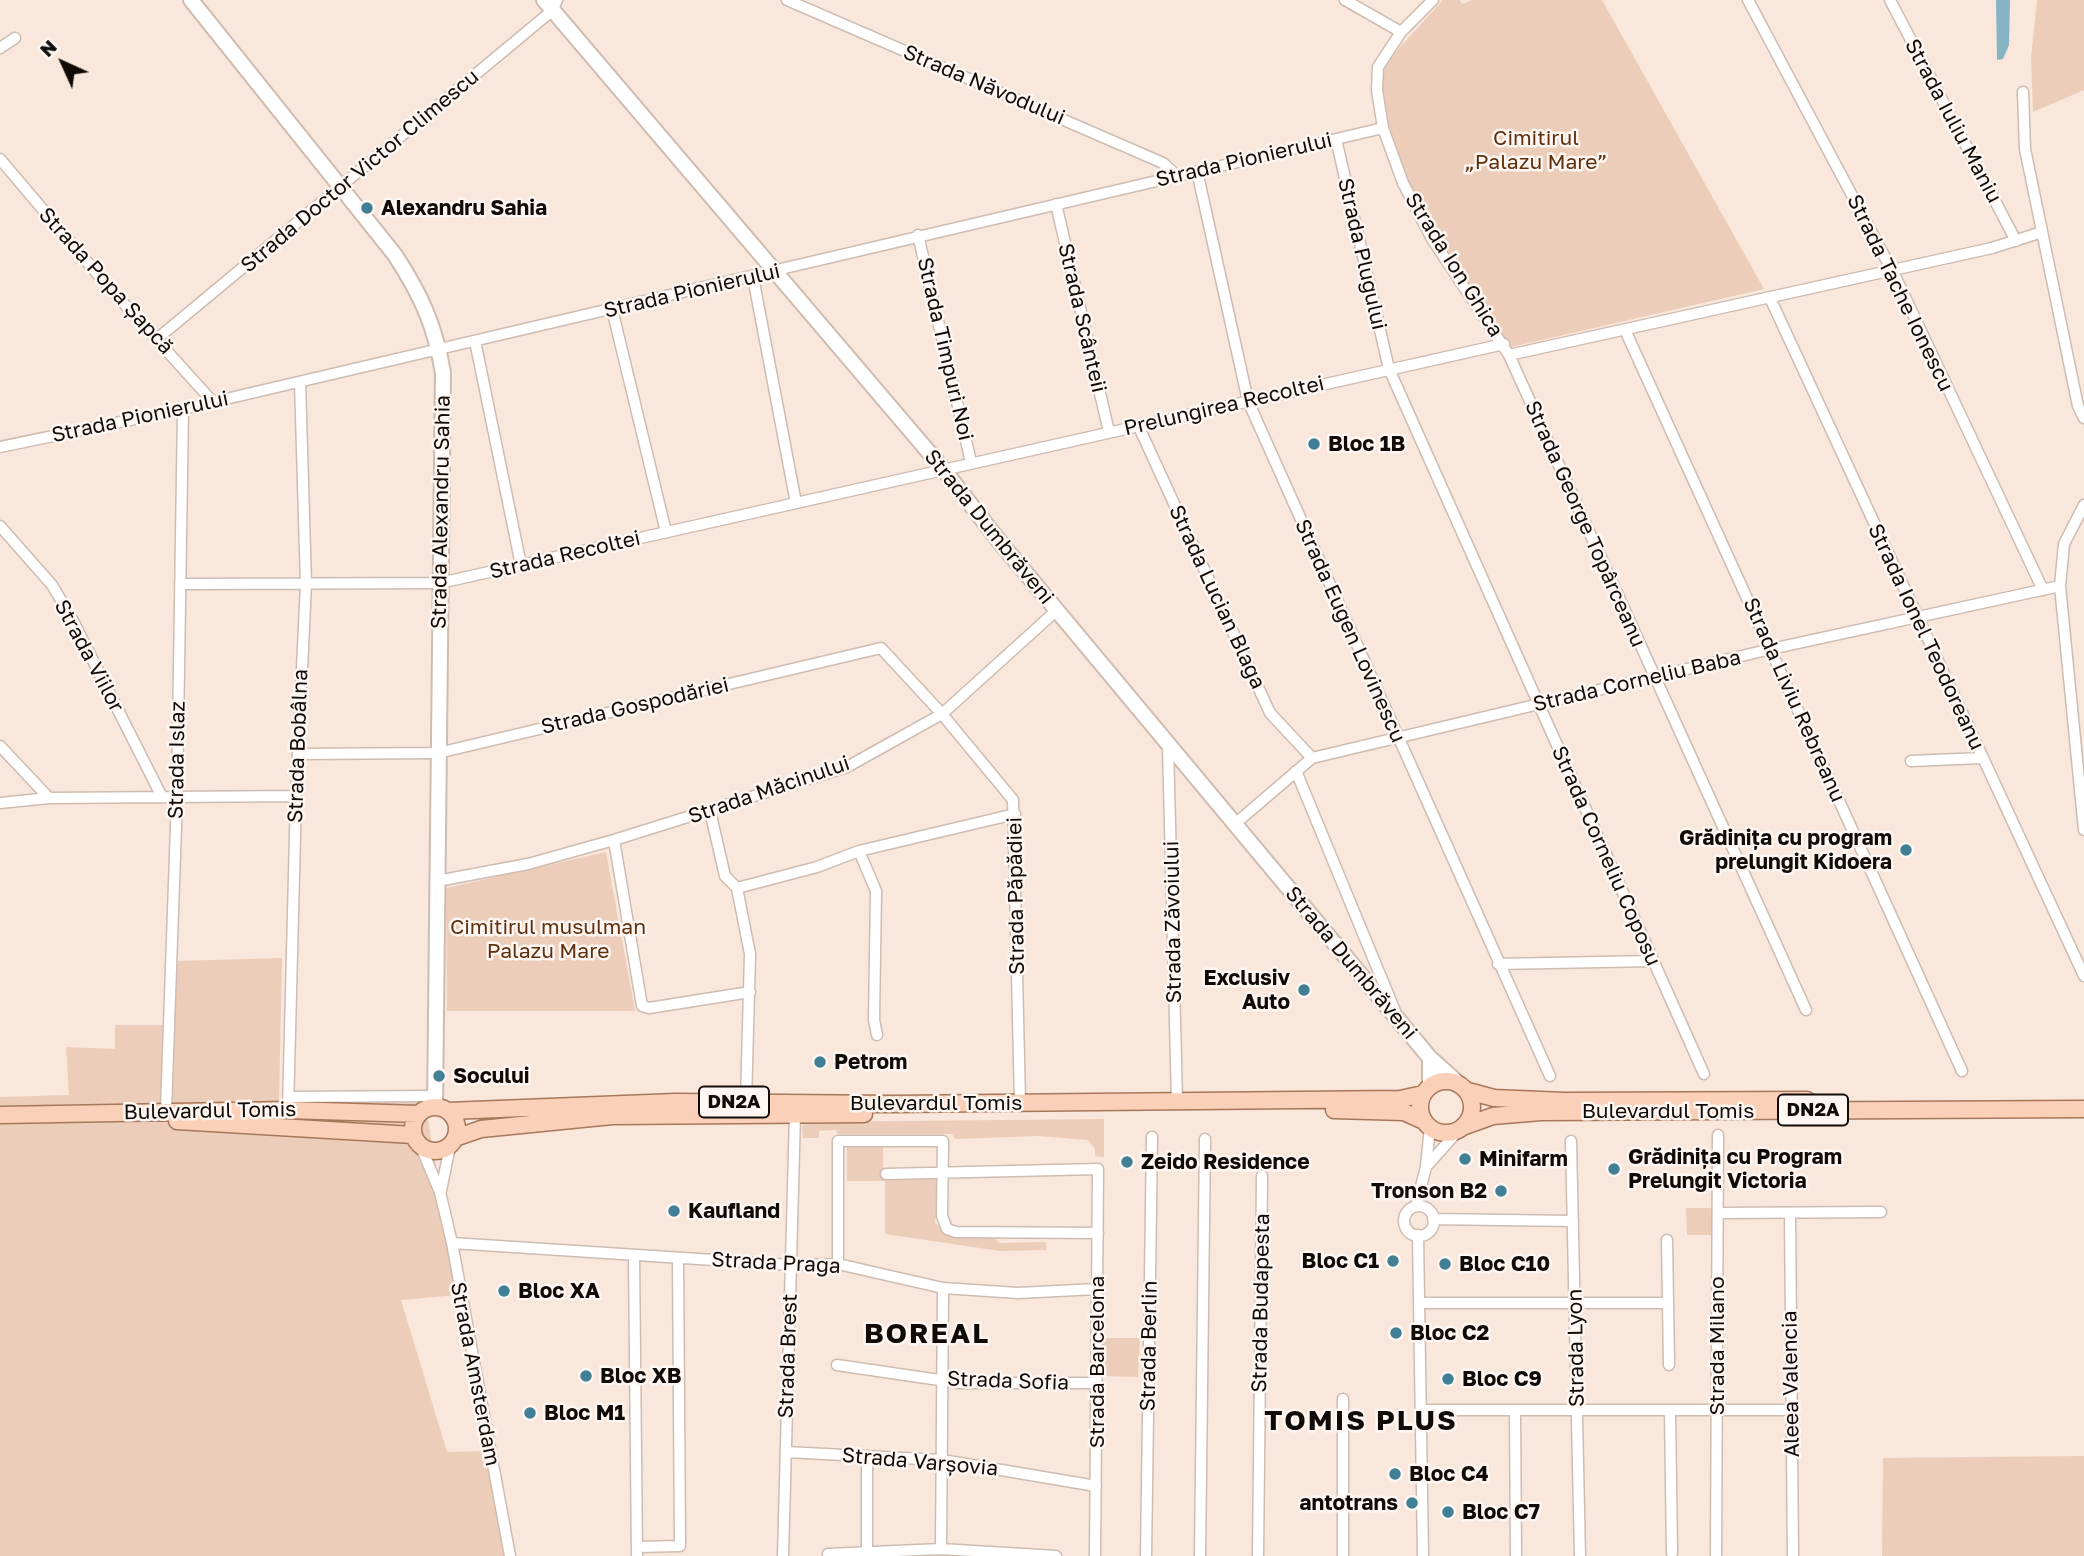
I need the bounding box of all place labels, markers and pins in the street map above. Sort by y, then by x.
place label: Alexandru Sahia [381,195,547,221]
marker: Alexandru Sahia [359,200,375,216]
place label: Bloc 1B [1328,431,1405,457]
marker: Bloc 1B [1306,436,1322,452]
place label: Grădinița cu program prelungit Kidoera [1679,825,1892,875]
marker: Grădinița cu program prelungit Kidoera [1898,842,1914,858]
place label: Exclusiv Auto [1203,965,1290,1015]
marker: Exclusiv Auto [1296,982,1312,998]
place label: Petrom [834,1049,907,1075]
marker: Petrom [812,1054,828,1070]
place label: Socului [453,1063,530,1089]
marker: Socului [431,1068,447,1084]
place label: Grădinița cu Program Prelungit Victoria [1628,1144,1842,1194]
place label: Minifarm [1479,1146,1568,1172]
place label: Zeido Residence [1141,1149,1310,1175]
marker: Minifarm [1457,1151,1473,1167]
marker: Zeido Residence [1119,1154,1135,1170]
marker: Grădinița cu Program Prelungit Victoria [1606,1161,1622,1177]
place label: Tronson B2 [1371,1178,1487,1204]
marker: Tronson B2 [1493,1183,1509,1199]
place label: Kaufland [688,1198,780,1224]
marker: Kaufland [666,1203,682,1219]
place label: Bloc C1 [1302,1248,1379,1274]
place label: Bloc C10 [1459,1251,1550,1277]
marker: Bloc C1 [1385,1253,1401,1269]
marker: Bloc C10 [1437,1256,1453,1272]
place label: Bloc XA [518,1278,600,1304]
marker: Bloc XA [496,1283,512,1299]
place label: Bloc C2 [1410,1320,1489,1346]
marker: Bloc C2 [1388,1325,1404,1341]
place label: Bloc XB [600,1363,682,1389]
place label: Bloc C9 [1462,1366,1542,1392]
marker: Bloc XB [578,1368,594,1384]
marker: Bloc C9 [1440,1371,1456,1387]
place label: Bloc M1 [544,1400,625,1426]
marker: Bloc M1 [522,1405,538,1421]
place label: Bloc C4 [1409,1461,1489,1487]
marker: Bloc C4 [1387,1466,1403,1482]
place label: antotrans [1299,1490,1398,1516]
marker: antotrans [1404,1495,1420,1511]
place label: Bloc C7 [1462,1499,1540,1525]
marker: Bloc C7 [1440,1504,1456,1520]

